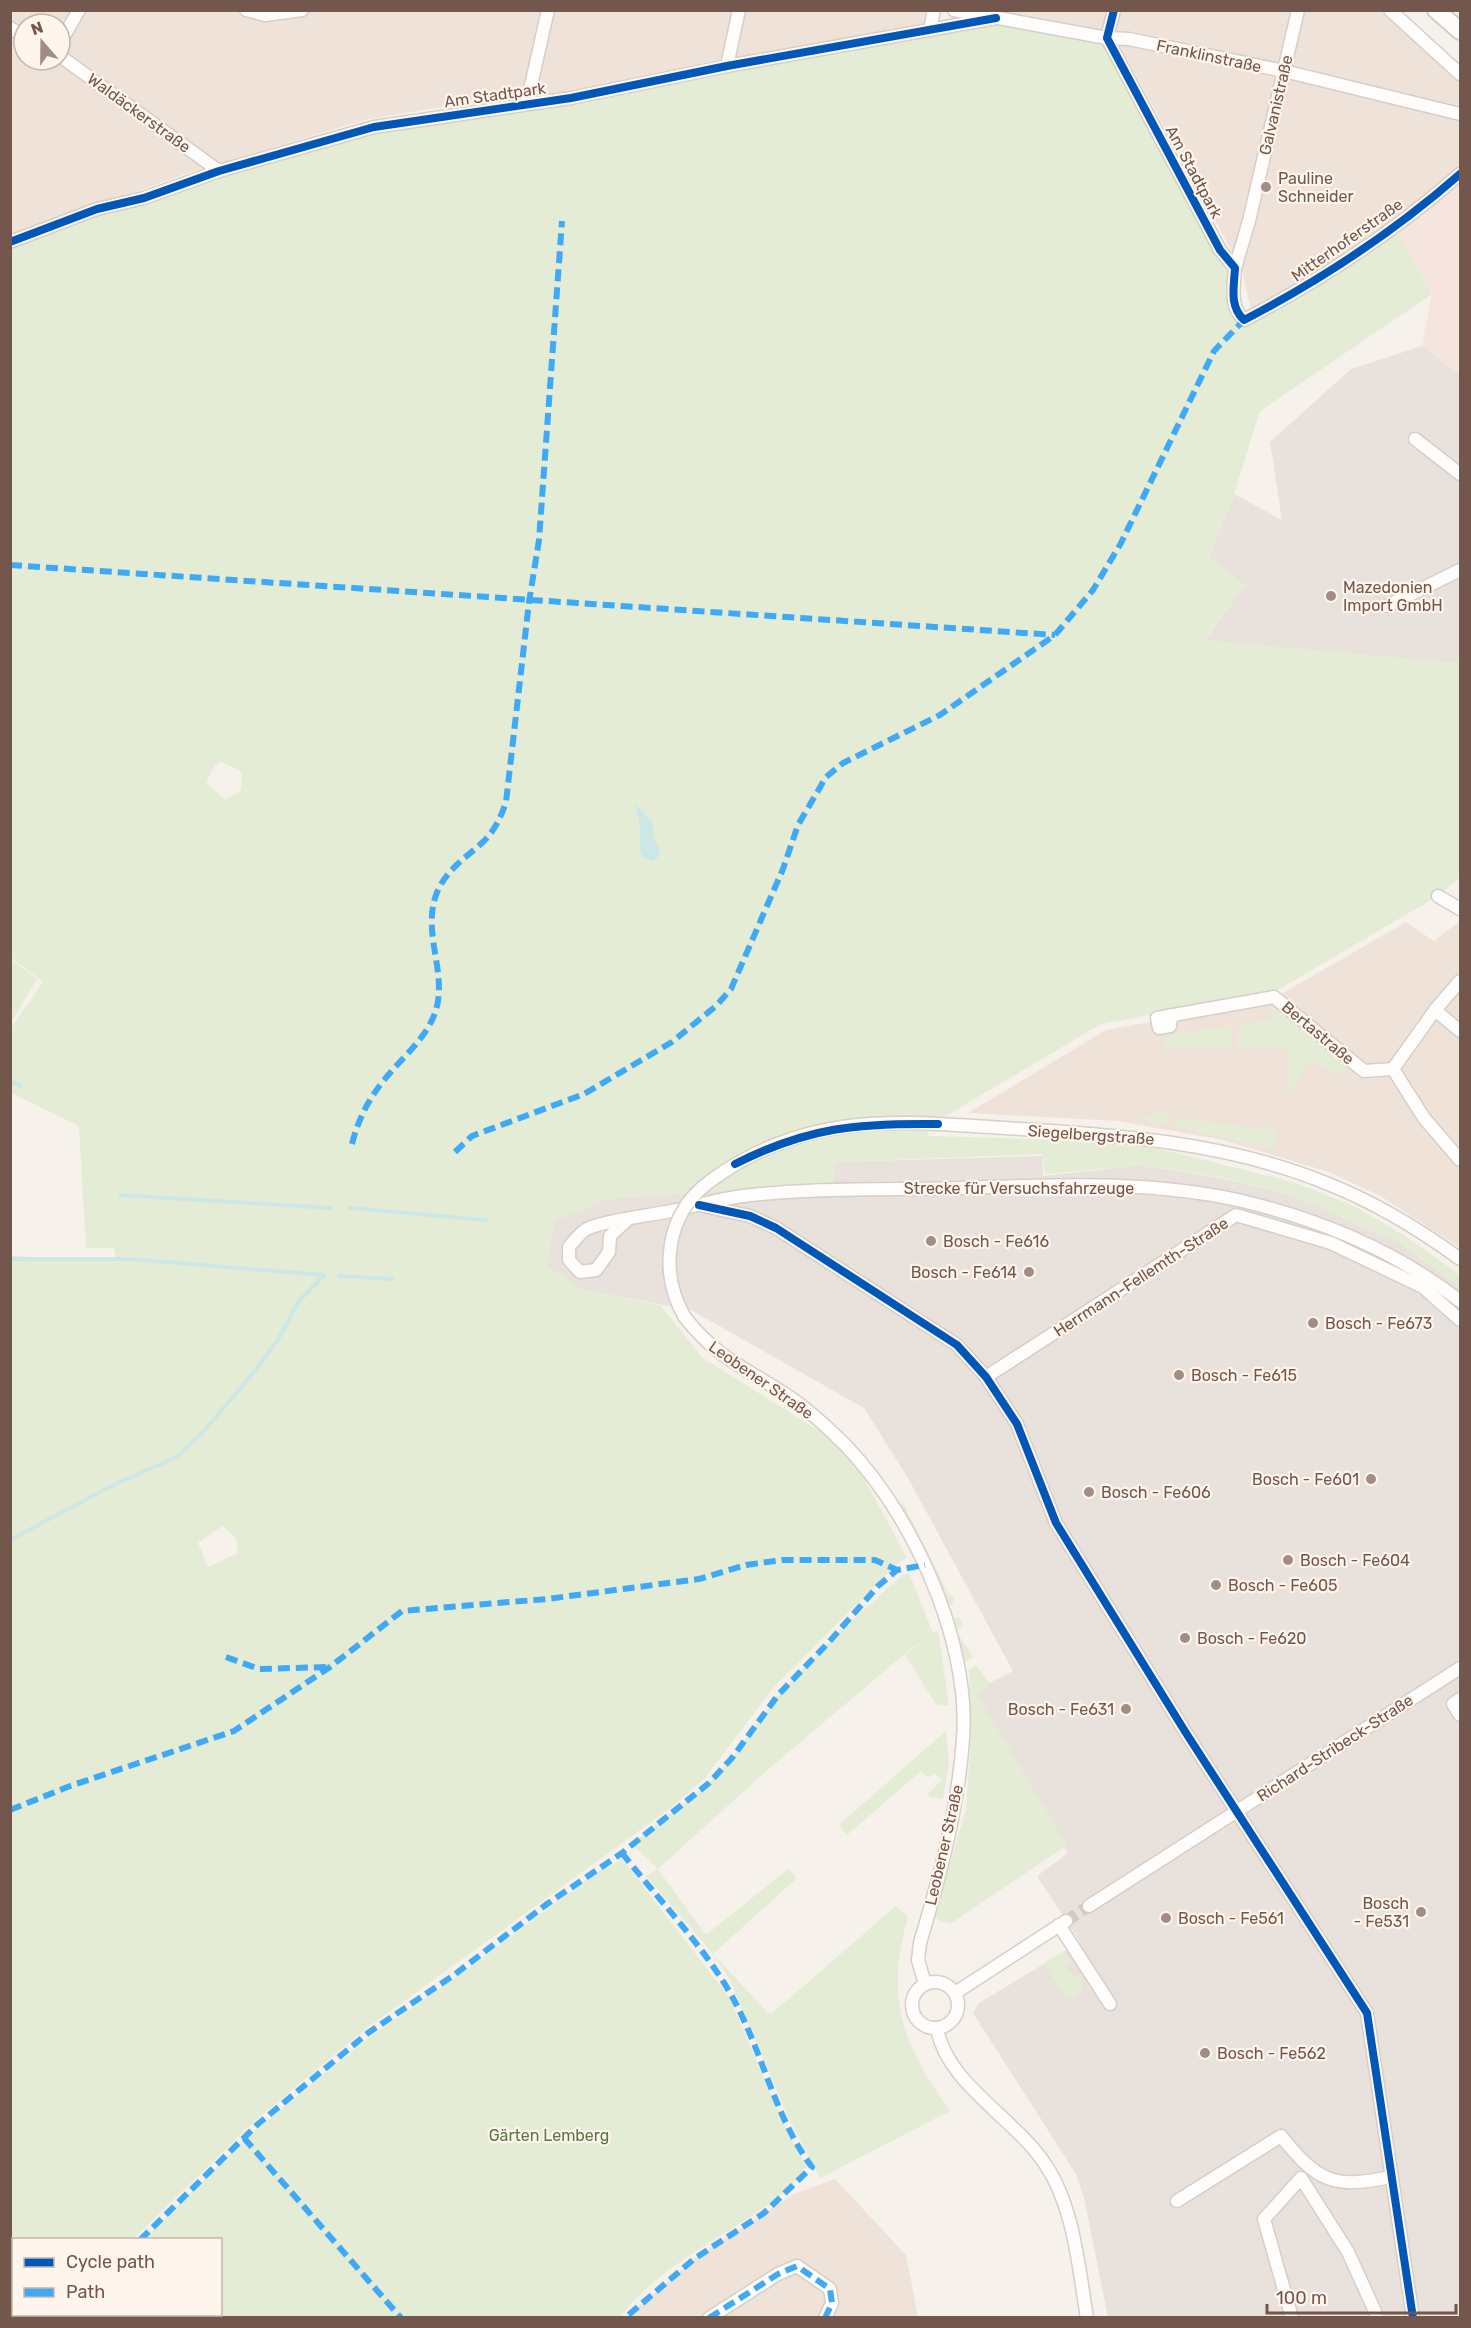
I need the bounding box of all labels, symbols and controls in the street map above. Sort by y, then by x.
north arrow [12,12,72,72]
text: N [28,17,46,39]
street label: Franklinstraße [1155,36,1263,76]
street label: Galvanistraße [1255,53,1297,157]
street label: Waldäckerstraße [84,69,194,157]
street label: Am Stadtpark [443,78,548,112]
street label: Am Stadtpark [1162,122,1227,222]
place label: Pauline Schneider [1278,169,1354,206]
marker: Pauline Schneider [1259,180,1273,194]
street label: Mitterhoferstraße [1288,194,1406,286]
place label: Mazedonien Import GmbH [1343,578,1443,615]
marker: Mazedonien Import GmbH [1324,589,1338,603]
street label: Bertastraße [1278,997,1358,1069]
street label: Siegelbergstraße [1027,1121,1155,1149]
street label: Strecke für Versuchsfahrzeuge [904,1179,1134,1198]
street label: Herrmann-Fellemth-Straße [1050,1213,1232,1341]
place label: Bosch - Fe616 [943,1232,1049,1251]
marker: Bosch - Fe616 [924,1234,938,1248]
place label: Bosch - Fe614 [911,1263,1017,1282]
marker: Bosch - Fe614 [1022,1265,1036,1279]
place label: Bosch - Fe673 [1325,1314,1432,1333]
marker: Bosch - Fe673 [1306,1316,1320,1330]
street label: Leobener Straße [705,1337,817,1423]
place label: Bosch - Fe615 [1191,1366,1297,1385]
marker: Bosch - Fe615 [1172,1368,1186,1382]
place label: Bosch - Fe601 [1252,1470,1359,1489]
marker: Bosch - Fe601 [1364,1472,1378,1486]
place label: Bosch - Fe606 [1101,1483,1211,1502]
marker: Bosch - Fe606 [1082,1485,1096,1499]
place label: Bosch - Fe604 [1300,1551,1410,1570]
marker: Bosch - Fe604 [1281,1553,1295,1567]
place label: Bosch - Fe605 [1228,1576,1338,1595]
marker: Bosch - Fe605 [1209,1578,1223,1592]
place label: Bosch - Fe620 [1197,1629,1307,1648]
marker: Bosch - Fe620 [1178,1631,1192,1645]
street label: Richard-Stribeck-Straße [1253,1690,1417,1806]
place label: Bosch - Fe631 [1008,1700,1114,1719]
marker: Bosch - Fe631 [1119,1702,1133,1716]
street label: Leobener Straße [921,1783,967,1907]
place label: Bosch - Fe531 [1354,1894,1409,1931]
marker: Bosch - Fe531 [1414,1905,1428,1919]
place label: Bosch - Fe561 [1178,1909,1284,1928]
marker: Bosch - Fe561 [1159,1911,1173,1925]
place label: Bosch - Fe562 [1217,2044,1326,2063]
marker: Bosch - Fe562 [1198,2046,1212,2060]
park label: Gärten Lemberg [489,2126,609,2145]
legend [12,2238,222,2316]
text: Cycle path [66,2251,155,2273]
scale bar [1267,2277,1456,2315]
text: Path [66,2281,105,2303]
text: 100 m [1276,2287,1327,2309]

